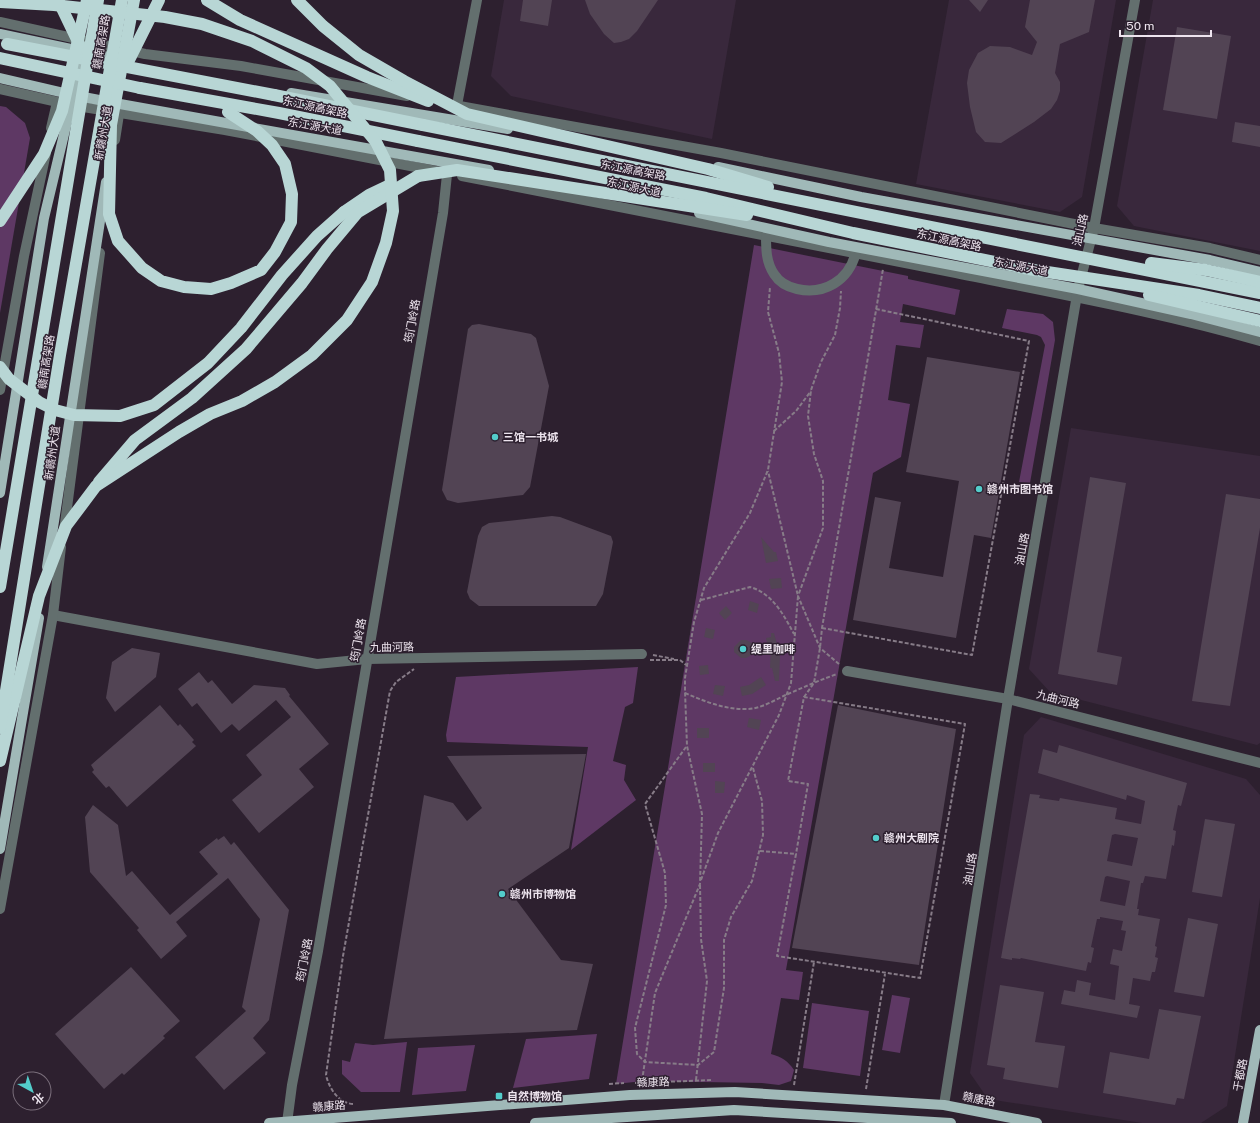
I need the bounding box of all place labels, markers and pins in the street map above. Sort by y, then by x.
place label: 三馆一书城 [503,431,559,443]
marker: 三馆一书城 [490,432,500,442]
place label: 赣州市图书馆 [987,483,1053,495]
marker: 赣州市图书馆 [974,484,984,494]
place label: 缇里咖啡 [751,643,795,655]
marker: 缇里咖啡 [738,644,748,654]
place label: 赣州大剧院 [884,832,939,844]
marker: 赣州大剧院 [871,833,881,843]
place label: 赣州市博物馆 [510,888,576,900]
marker: 赣州市博物馆 [497,889,507,899]
place label: 自然博物馆 [507,1090,562,1102]
marker: 自然博物馆 [494,1091,504,1101]

